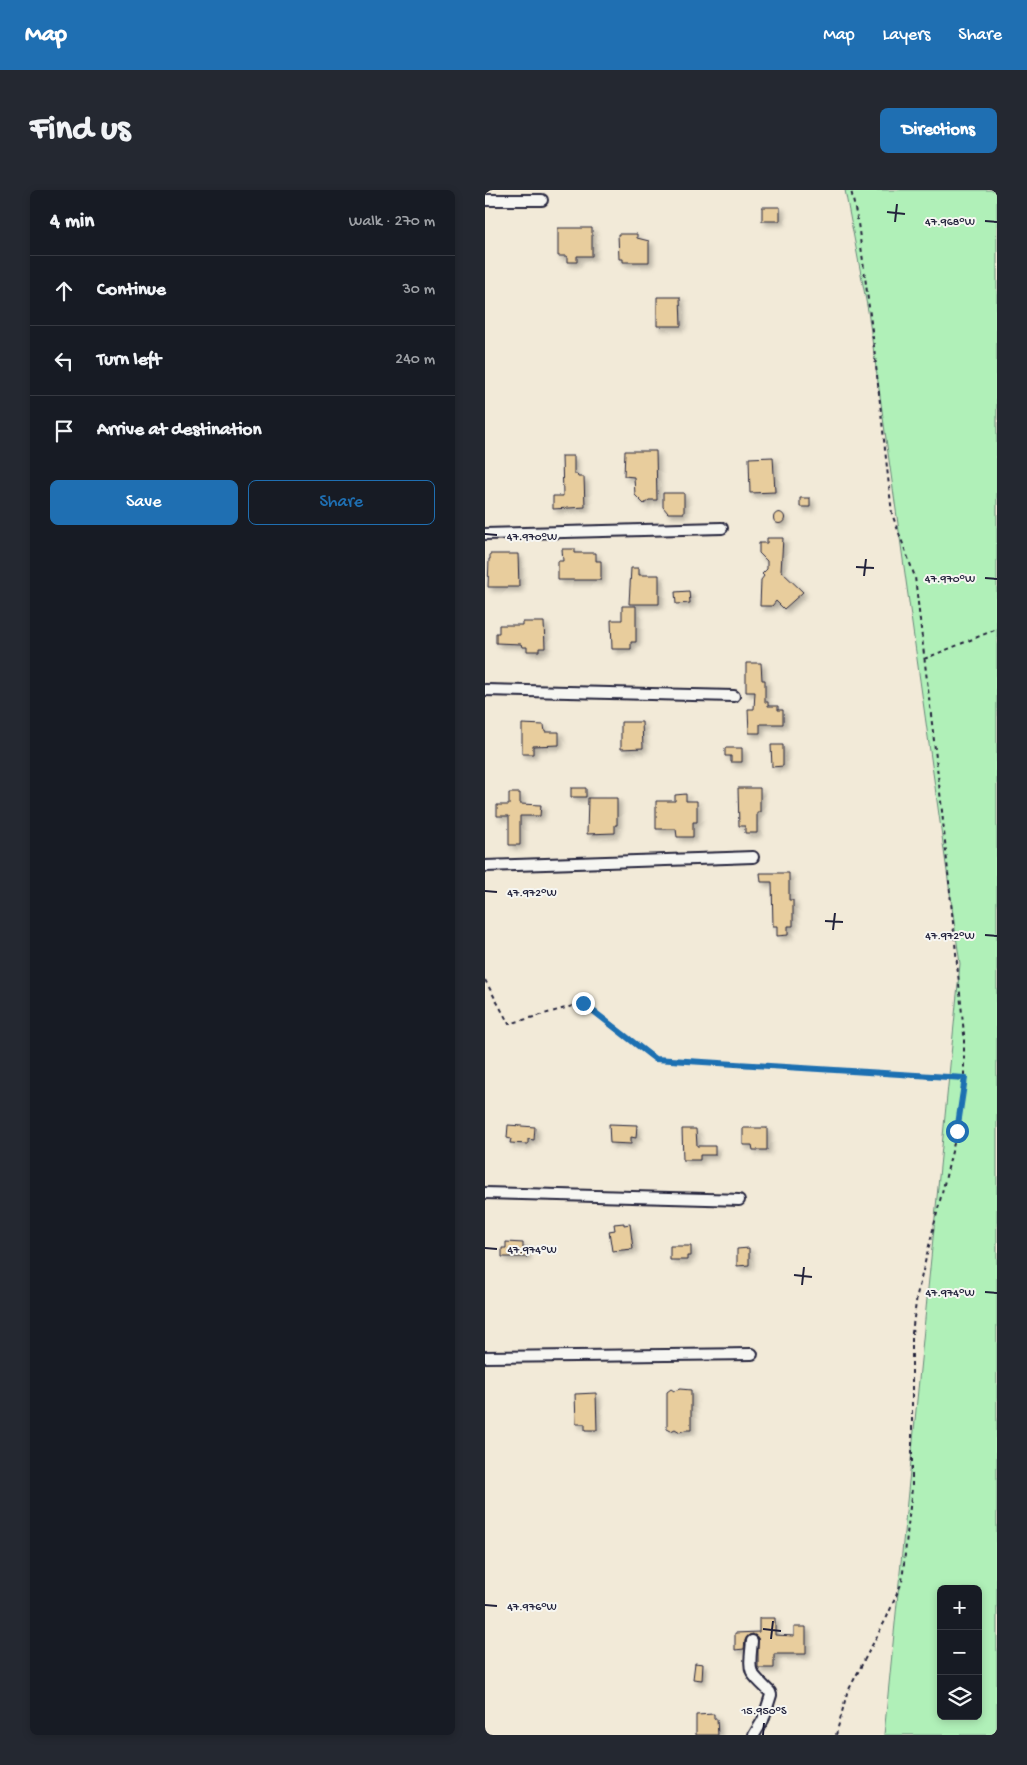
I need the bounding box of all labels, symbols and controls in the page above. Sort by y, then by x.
text: Map [25,21,67,50]
text: Map [823,25,855,46]
text: Layers [883,25,930,46]
text: Share [958,25,1002,46]
button: Directions [880,108,997,153]
text: Find us [30,110,130,151]
text: 4 min [50,210,94,235]
text: Walk · 270 m [349,213,435,232]
text: 47.968°W [925,216,975,230]
icon: ahead [50,277,78,305]
text: Continue [97,279,166,302]
text: 30 m [402,281,435,300]
icon: left [50,347,78,375]
text: Turn left [97,349,161,372]
text: 240 m [395,351,435,370]
icon: arrive [50,417,78,445]
text: Arrive at destination [97,419,261,442]
button: Save [50,480,238,525]
button: Share [248,480,435,525]
text: 47.970°W [507,531,557,545]
text: 47.970°W [925,573,975,587]
text: 47.972°W [507,887,557,901]
text: 47.972°W [925,930,975,944]
route end [572,992,595,1015]
route start [946,1120,969,1143]
text: 47.974°W [507,1244,557,1258]
text: 47.974°W [925,1287,975,1301]
map controls [937,1585,982,1720]
button: + [937,1585,982,1630]
text: 47.976°W [507,1601,557,1615]
button: − [937,1630,982,1675]
button: layers [937,1675,982,1720]
text: 15.950°S [740,1705,787,1719]

